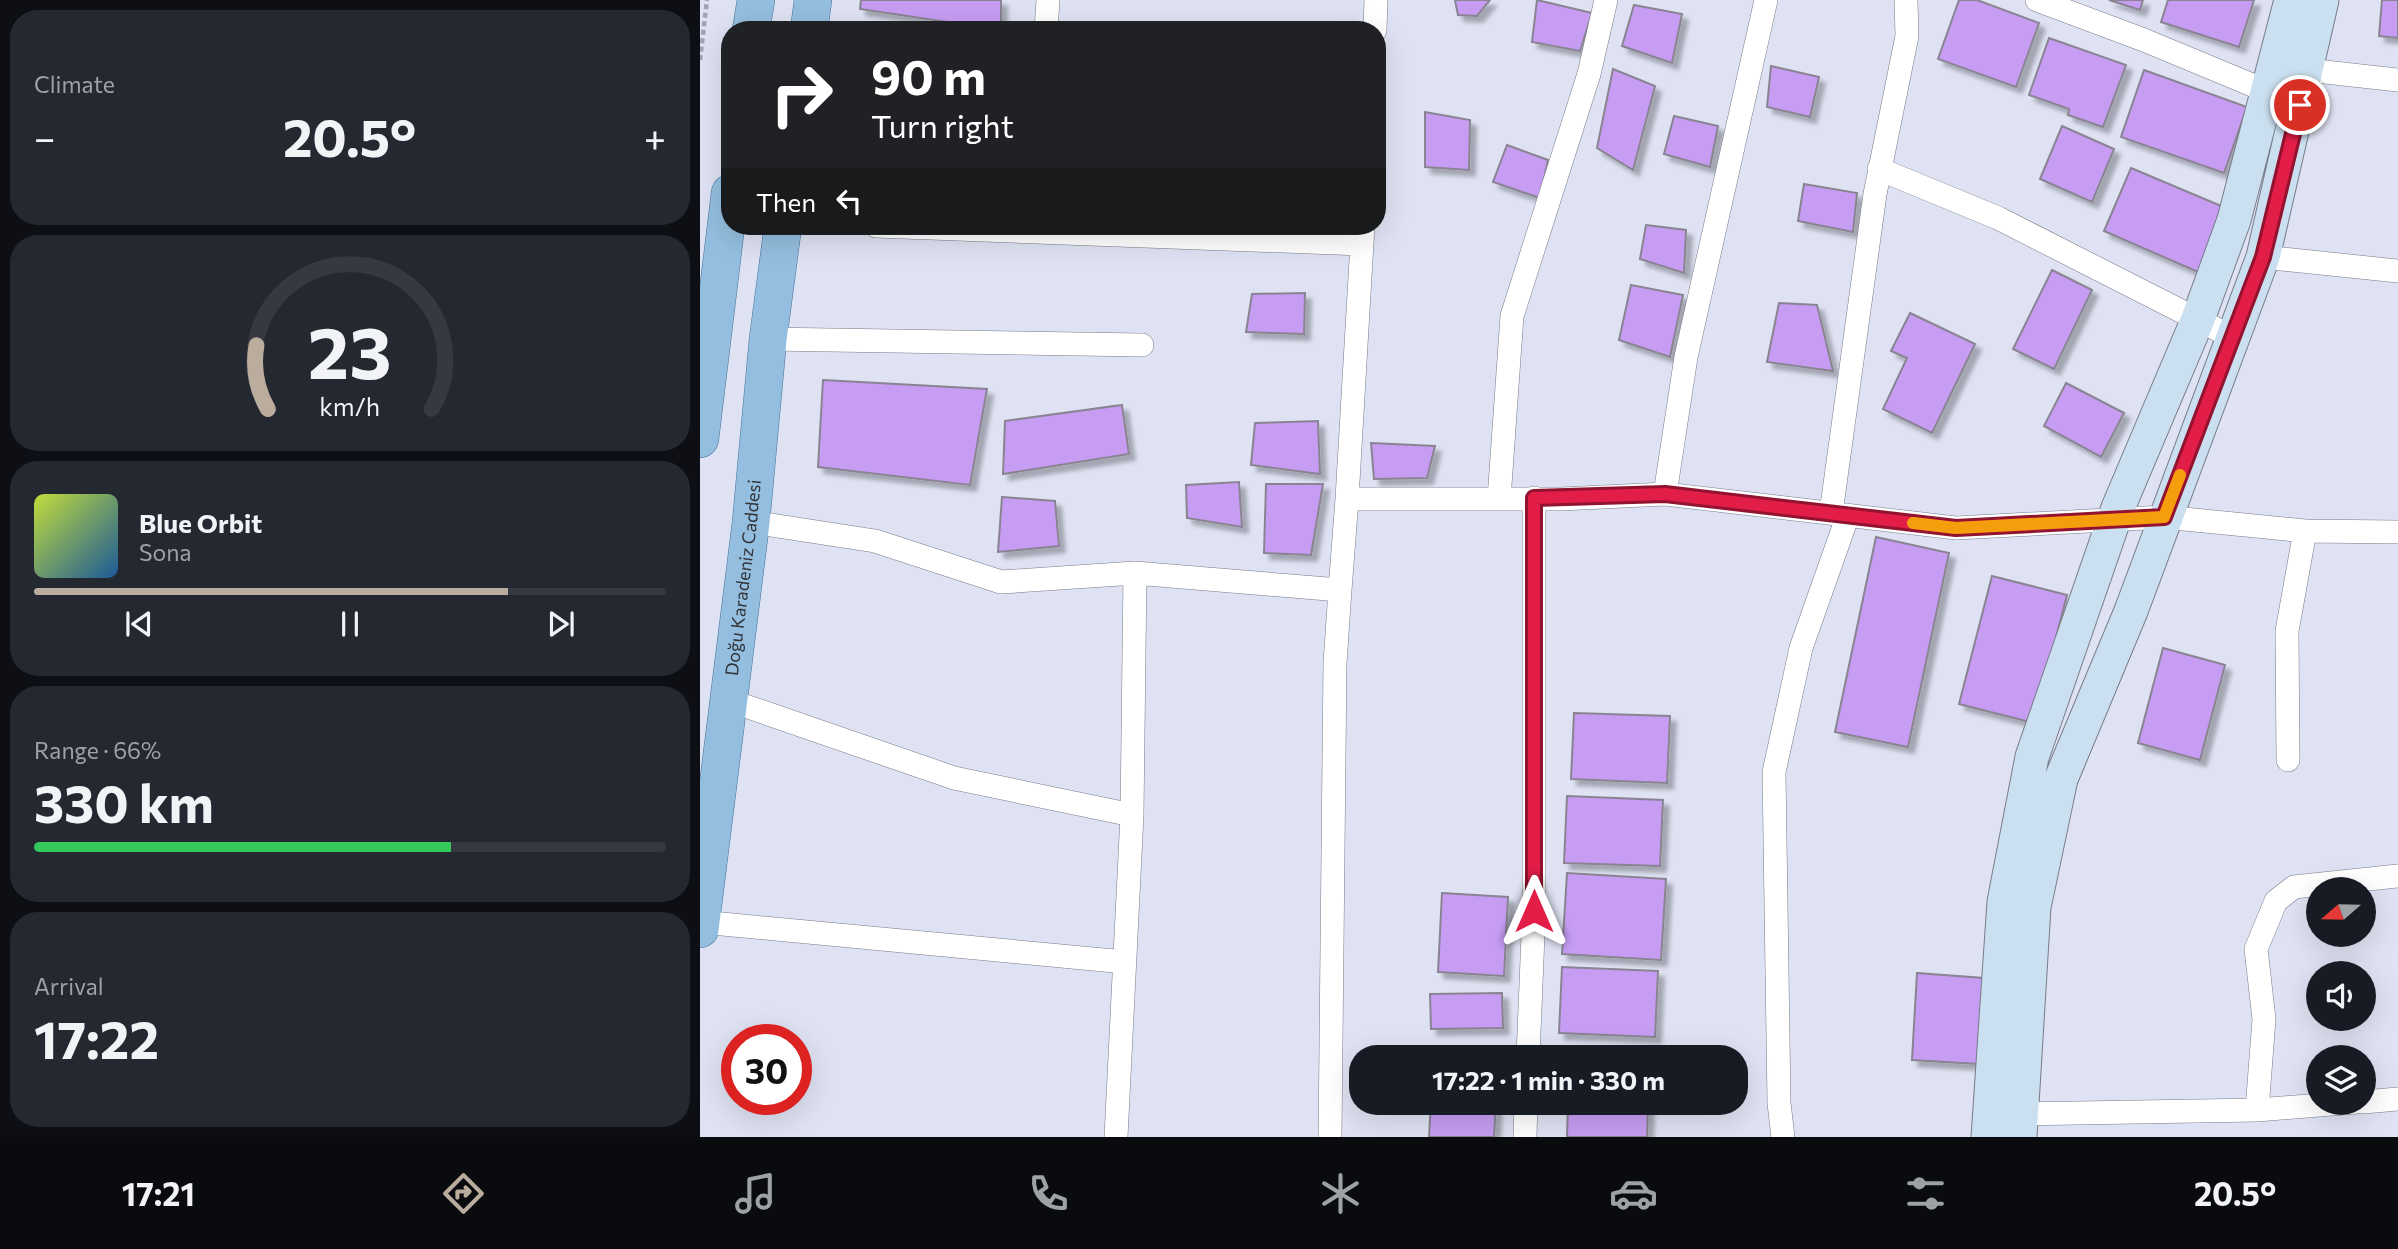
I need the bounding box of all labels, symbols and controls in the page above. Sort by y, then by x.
text: 90 m [871,45,986,105]
icon: right [756,49,847,140]
text: Climate [34,70,115,98]
pin [2270,75,2330,135]
icon: arrive [2281,86,2319,124]
text: 20.5° [283,104,416,168]
text: Turn right [871,105,1014,145]
text: − [34,113,56,160]
text: + [644,113,666,160]
icon: left [830,182,868,220]
text: Then [756,186,816,217]
text: 23 [308,306,392,395]
text: km/h [320,391,380,421]
street label: Doğu Karadeniz Caddesi [720,479,765,677]
text: Blue Orbit [139,507,262,538]
text: Sona [139,538,191,566]
icon: previous [120,605,158,643]
icon: pause [331,605,369,643]
icon: next [542,605,580,643]
text: Range · 66% [34,736,161,764]
text: 330 km [34,770,214,834]
position arrow [1497,874,1571,948]
north arrow [2306,877,2376,947]
map controls [2306,877,2376,1115]
button: sound [2306,961,2376,1031]
text: Arrival [34,972,104,1000]
text: 17:22 [34,1006,159,1070]
speed limit sign: 30 [721,1024,812,1115]
button: layers [2306,1045,2376,1115]
text: 17:22 · 1 min · 330 m [1432,1064,1665,1095]
icon: directions [439,1169,488,1218]
icon: music [731,1169,780,1218]
icon: phone [1024,1169,1073,1218]
icon: climate [1316,1169,1365,1218]
icon: car [1609,1169,1658,1218]
icon: filters [1901,1169,1950,1218]
text: 17:21 [122,1173,195,1213]
text: 20.5° [2194,1173,2276,1213]

